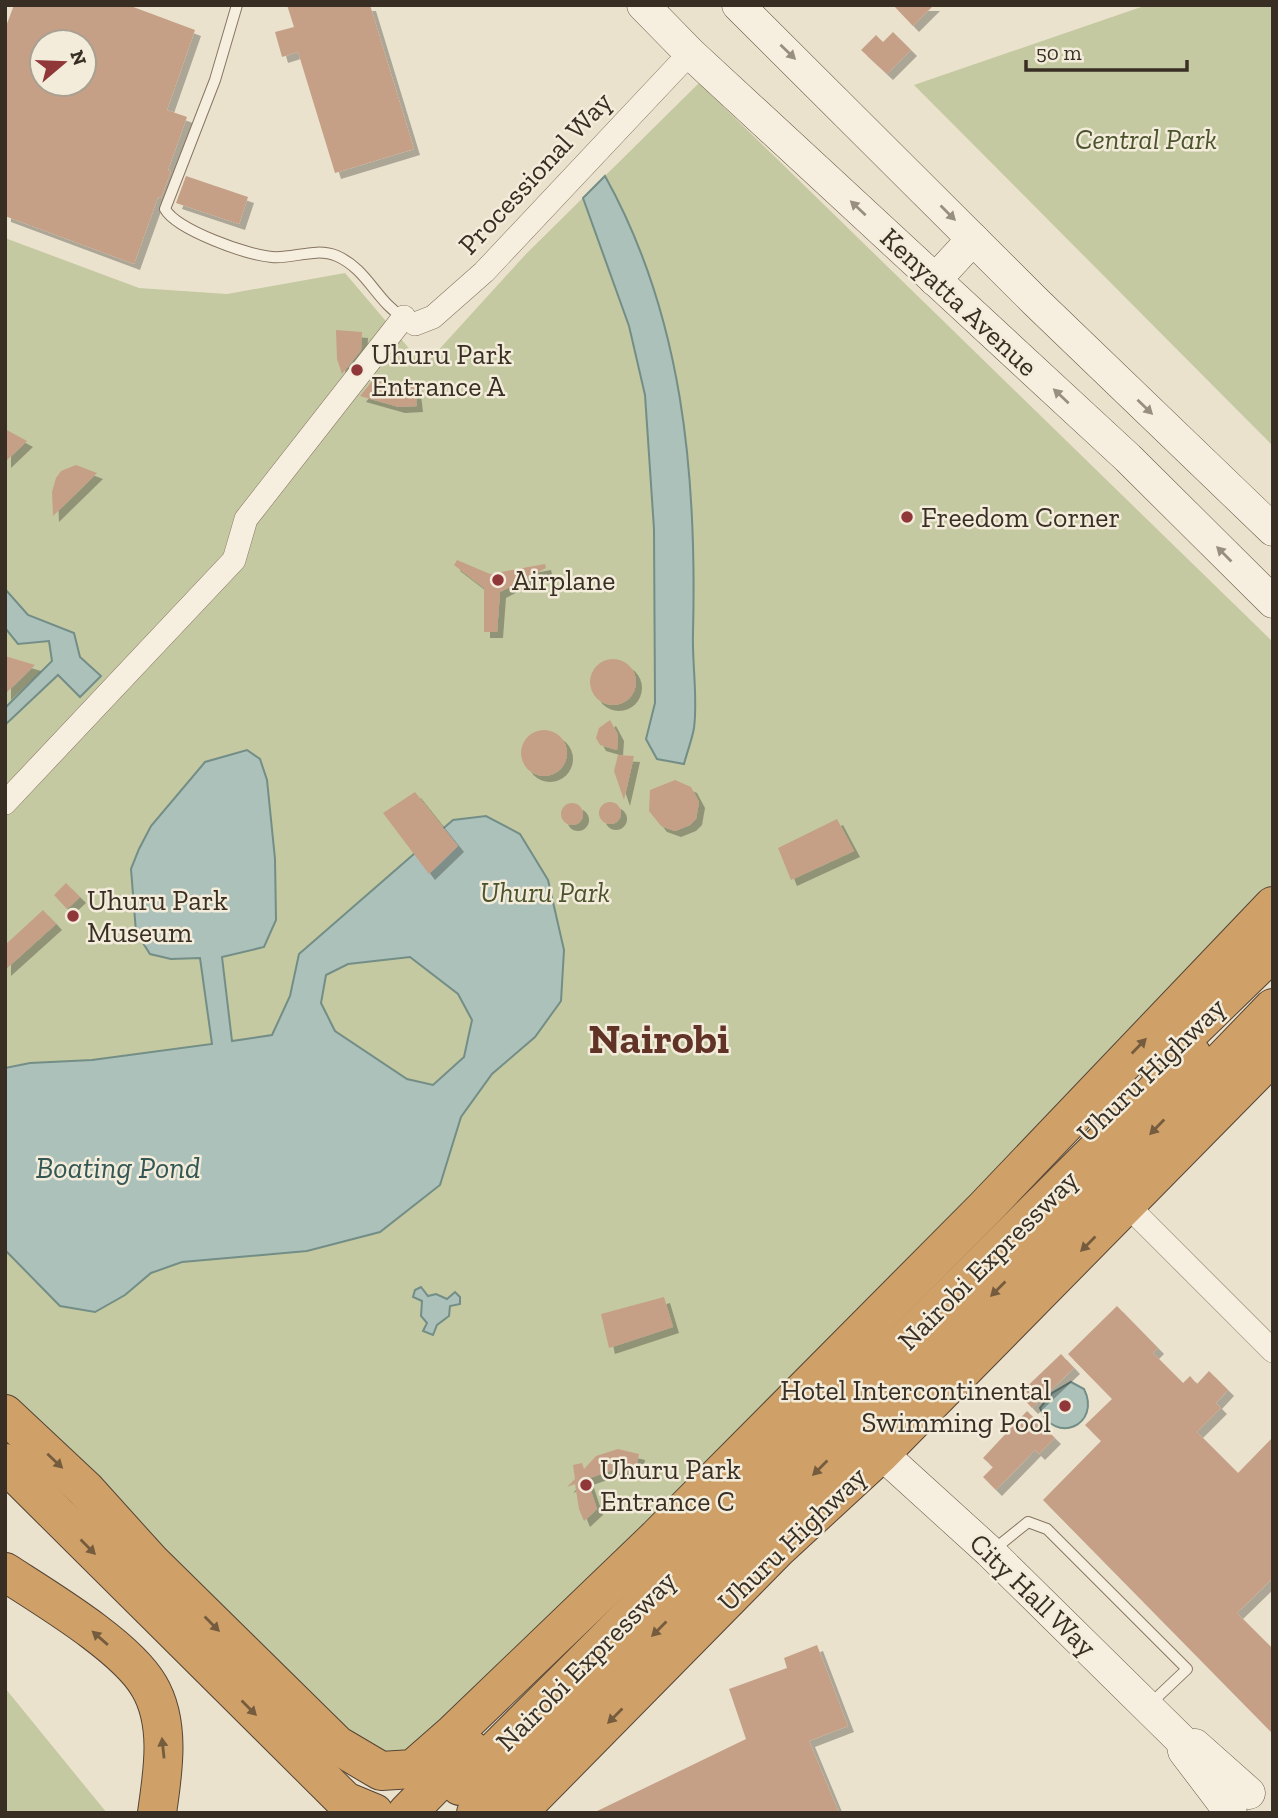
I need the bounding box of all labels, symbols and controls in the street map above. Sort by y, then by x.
north arrow [28,28,98,98]
scale bar [1026,28,1187,72]
text: 50 m [1036,40,1082,65]
one-way arrow [779,44,796,61]
text: N [65,47,92,68]
street label: Processional Way [451,85,619,261]
park label: Central Park [1075,123,1217,156]
one-way arrow [850,201,867,217]
one-way arrow [939,205,956,221]
street label: Kenyatta Avenue [874,221,1044,383]
place label: Uhuru Park Entrance A [371,338,512,403]
marker: Uhuru Park Entrance A [349,362,365,378]
one-way arrow [1052,388,1070,404]
one-way arrow [1136,399,1153,415]
place label: Freedom Corner [921,501,1120,534]
marker: Freedom Corner [899,509,915,525]
one-way arrow [1216,546,1233,563]
place label: Airplane [512,564,615,597]
marker: Airplane [490,572,506,588]
park label: Uhuru Park [480,876,610,909]
place label: Uhuru Park Museum [87,884,228,949]
marker: Uhuru Park Museum [65,908,81,924]
street label: Uhuru Highway [1070,990,1233,1149]
district label: Nairobi [589,1013,729,1064]
one-way arrow [1131,1038,1147,1055]
one-way arrow [1150,1118,1166,1135]
water label: Boating Pond [36,1150,200,1186]
street label: Nairobi Expressway [891,1163,1085,1357]
one-way arrow [1080,1235,1096,1252]
one-way arrow [989,1281,1006,1298]
place label: Hotel Intercontinental Swimming Pool [780,1374,1051,1439]
marker: Hotel Intercontinental Swimming Pool [1057,1398,1073,1414]
one-way arrow [46,1452,63,1468]
place label: Uhuru Park Entrance C [600,1453,741,1518]
street label: Uhuru Highway [711,1459,874,1618]
one-way arrow [812,1460,828,1476]
marker: Uhuru Park Entrance C [578,1477,594,1493]
street label: City Hall Way [963,1526,1104,1664]
one-way arrow [79,1538,96,1555]
street label: Nairobi Expressway [489,1564,683,1758]
one-way arrow [204,1616,221,1633]
one-way arrow [652,1620,668,1637]
one-way arrow [91,1630,109,1646]
one-way arrow [240,1699,257,1716]
one-way arrow [607,1707,623,1724]
one-way arrow [157,1737,168,1759]

